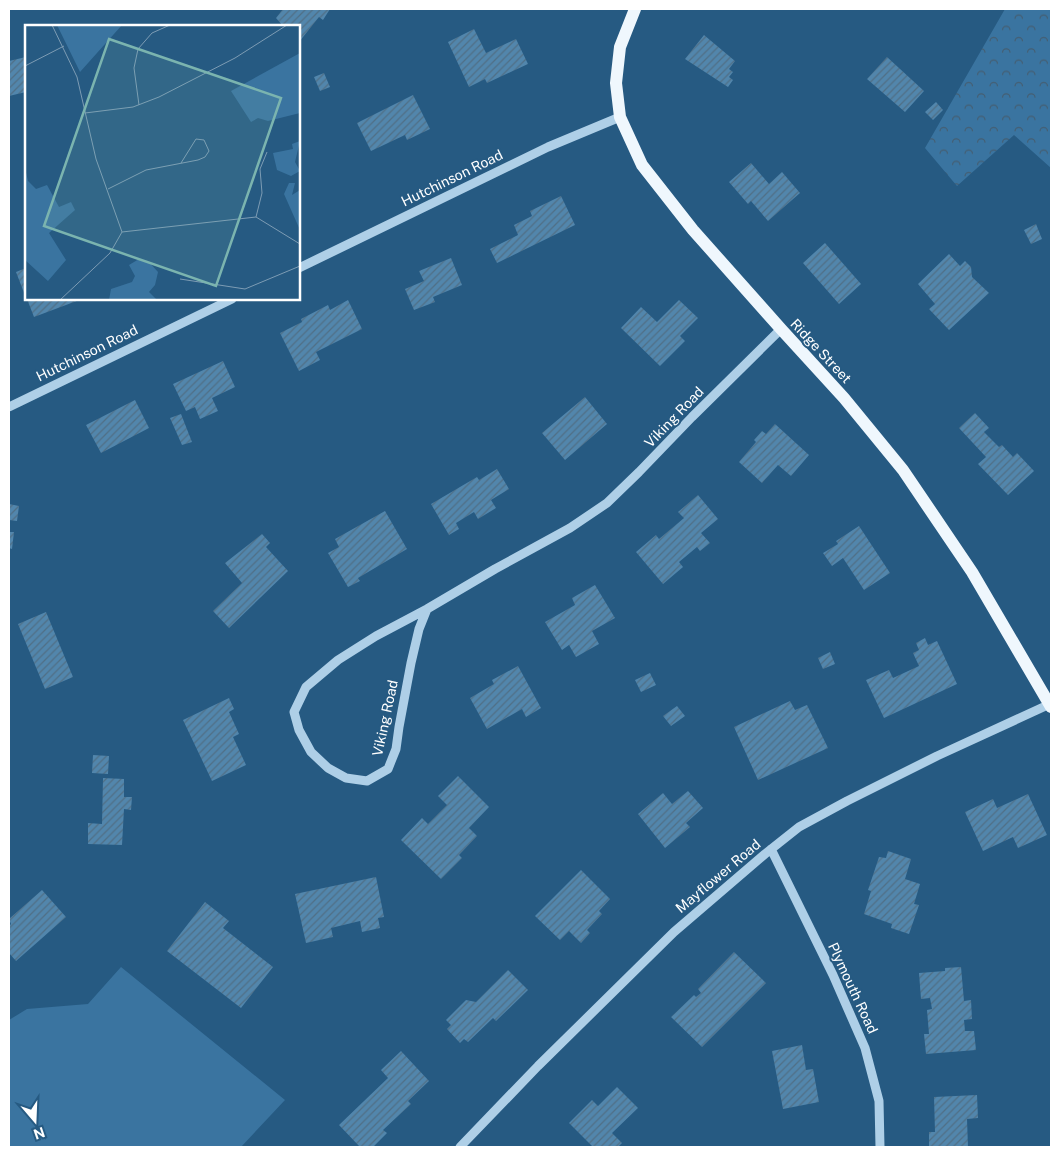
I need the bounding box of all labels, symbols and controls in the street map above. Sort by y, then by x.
inset map [25,25,300,300]
street label: Hutchinson Road [399,147,505,209]
street label: Ridge Street [787,316,855,386]
street label: Hutchinson Road [34,322,140,384]
street label: Viking Road [641,383,707,451]
street label: Viking Road [369,678,401,758]
street label: Mayflower Road [672,836,764,916]
street label: Plymouth Road [825,940,881,1036]
north arrow [10,1096,60,1146]
text: N [31,1124,47,1143]

